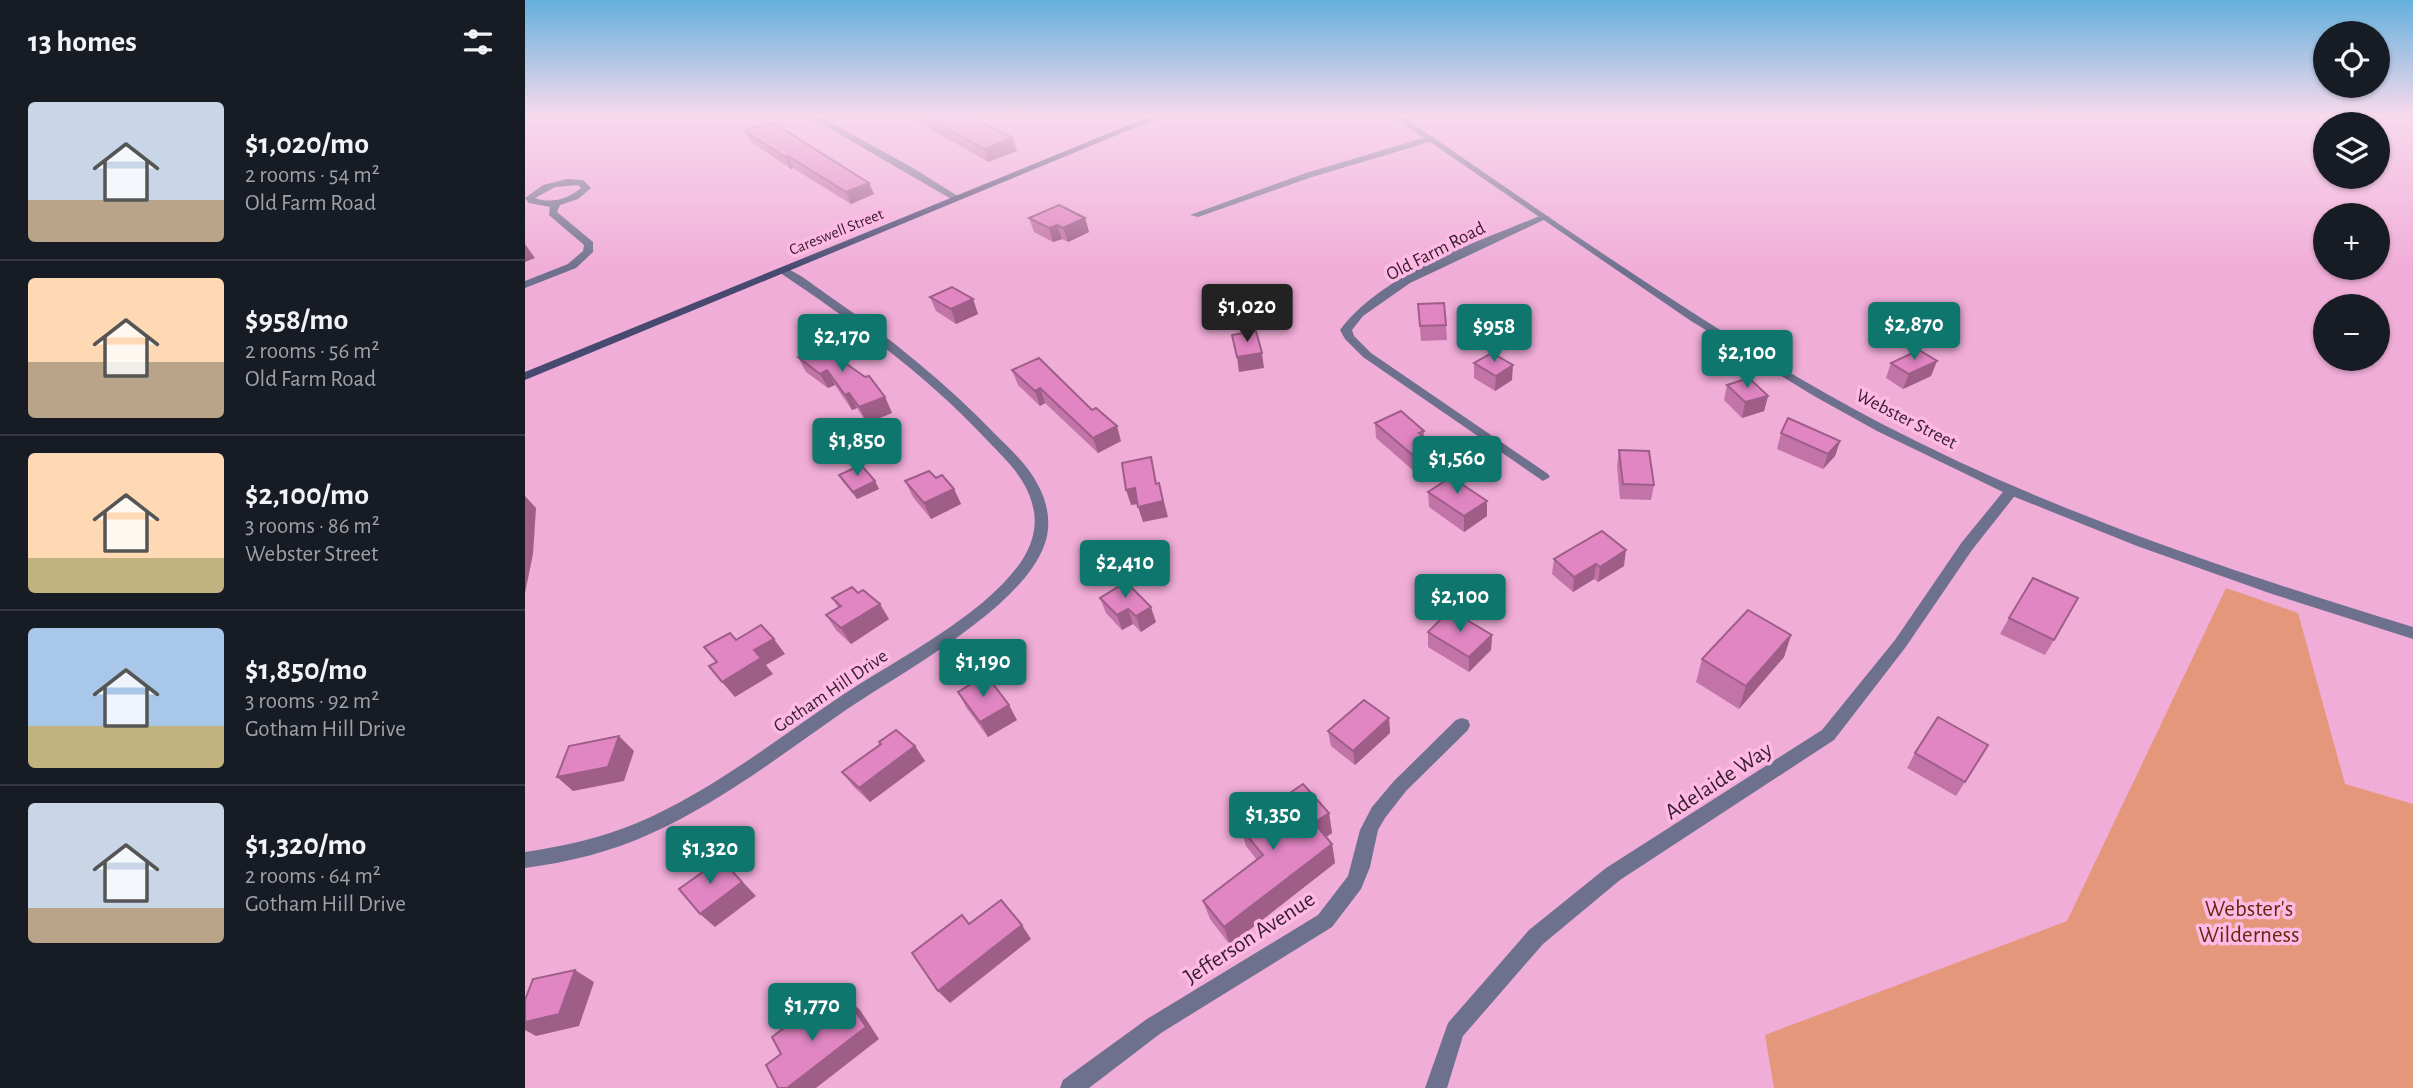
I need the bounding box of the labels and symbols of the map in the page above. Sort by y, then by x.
street label: Careswell Street [787,206,886,258]
street label: Old Farm Road [1383,218,1488,284]
pin: $1,020 [1190,284,1304,344]
pin: $2,870 [1857,302,1971,362]
pin: $958 [1453,304,1535,364]
pin: $2,170 [785,314,899,374]
pin: $2,100 [1690,330,1804,390]
street label: Webster Street [1853,386,1960,453]
pin: $1,850 [800,419,914,478]
pin: $1,560 [1400,436,1514,496]
pin: $2,410 [1068,540,1182,600]
pin: $2,100 [1403,574,1517,634]
pin: $1,190 [926,640,1040,699]
street label: Gotham Hill Drive [770,646,891,736]
street label: Adelaide Way [1661,738,1777,824]
pin: $1,350 [1216,792,1330,852]
pin: $1,320 [653,826,767,886]
street label: Jefferson Avenue [1180,887,1319,989]
park label: Webster's Wilderness [2198,898,2300,947]
pin: $1,770 [755,984,869,1043]

